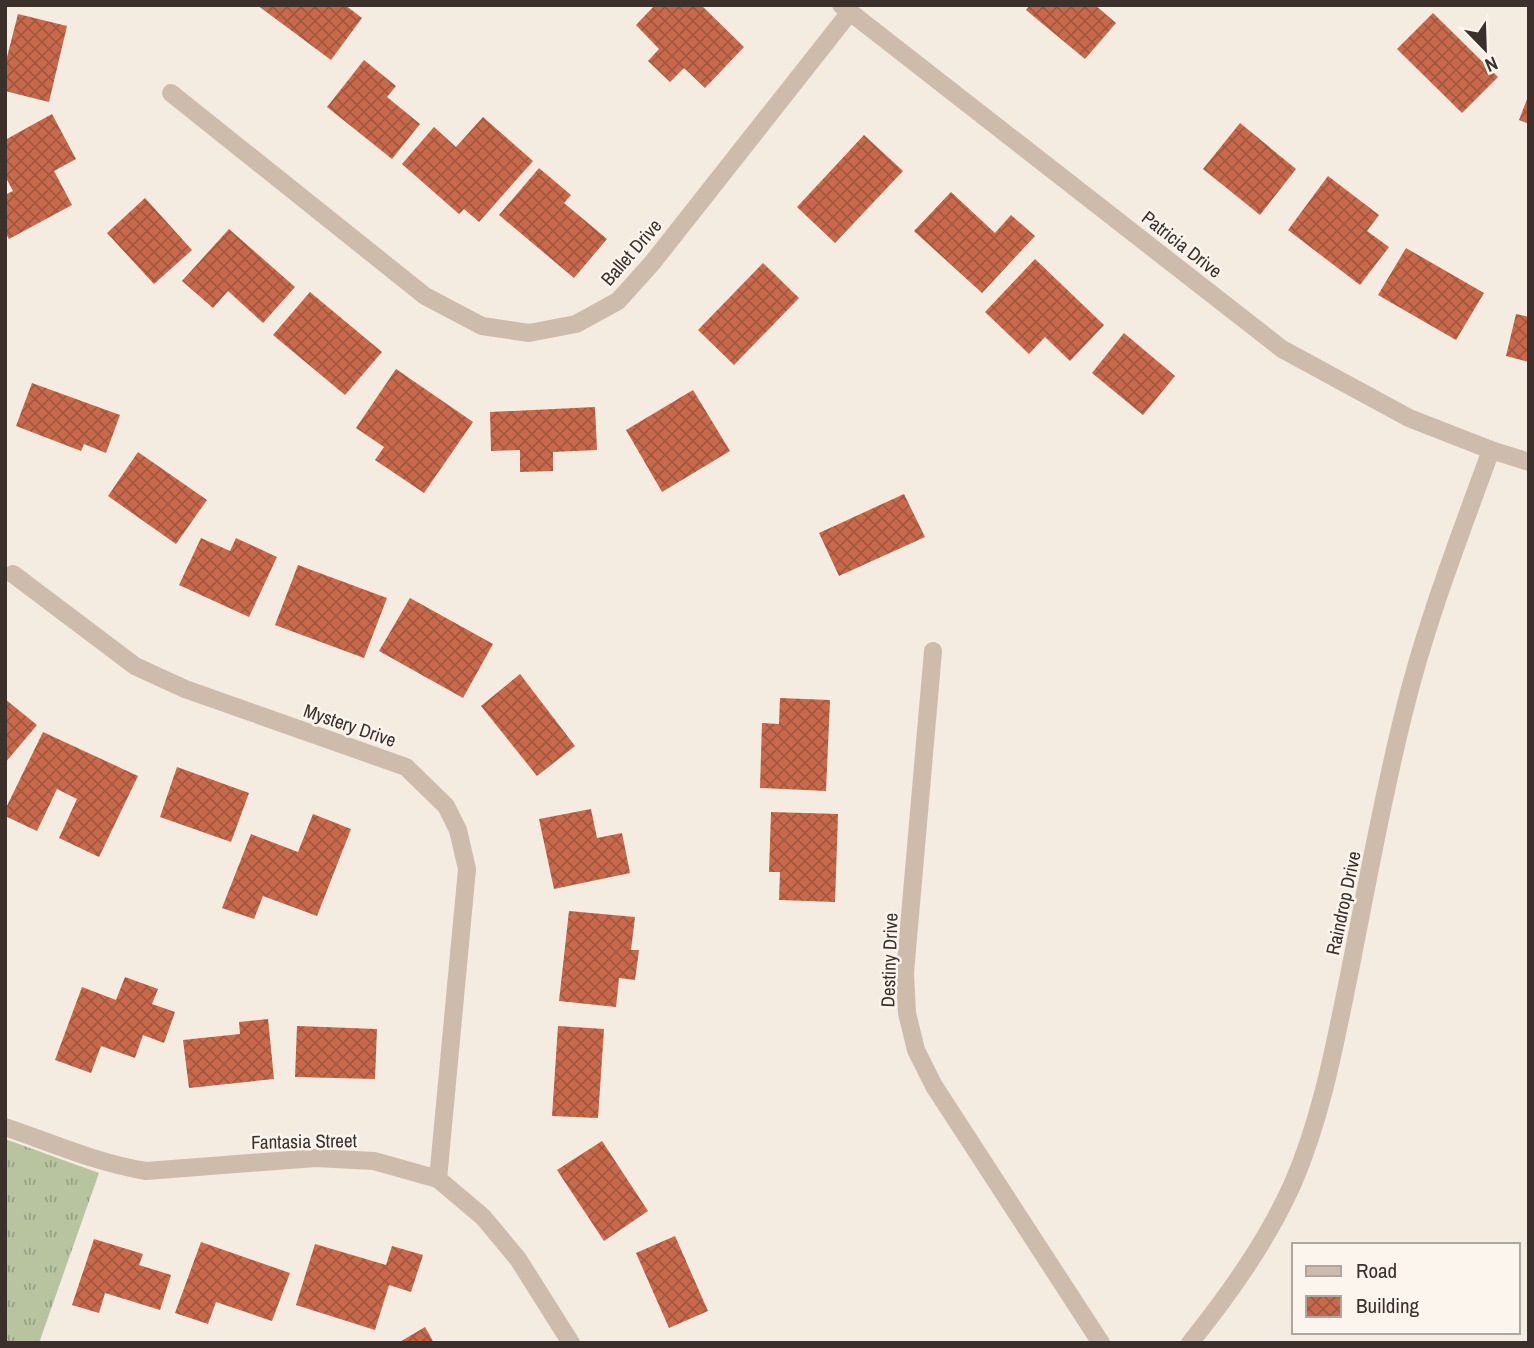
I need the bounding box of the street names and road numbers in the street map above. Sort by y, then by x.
street label: Patricia Drive [1136,204,1228,284]
street label: Ballet Drive [595,213,667,291]
street label: Mystery Drive [300,697,400,753]
street label: Raindrop Drive [1319,849,1367,957]
street label: Destiny Drive [874,912,904,1008]
street label: Fantasia Street [251,1127,358,1155]

